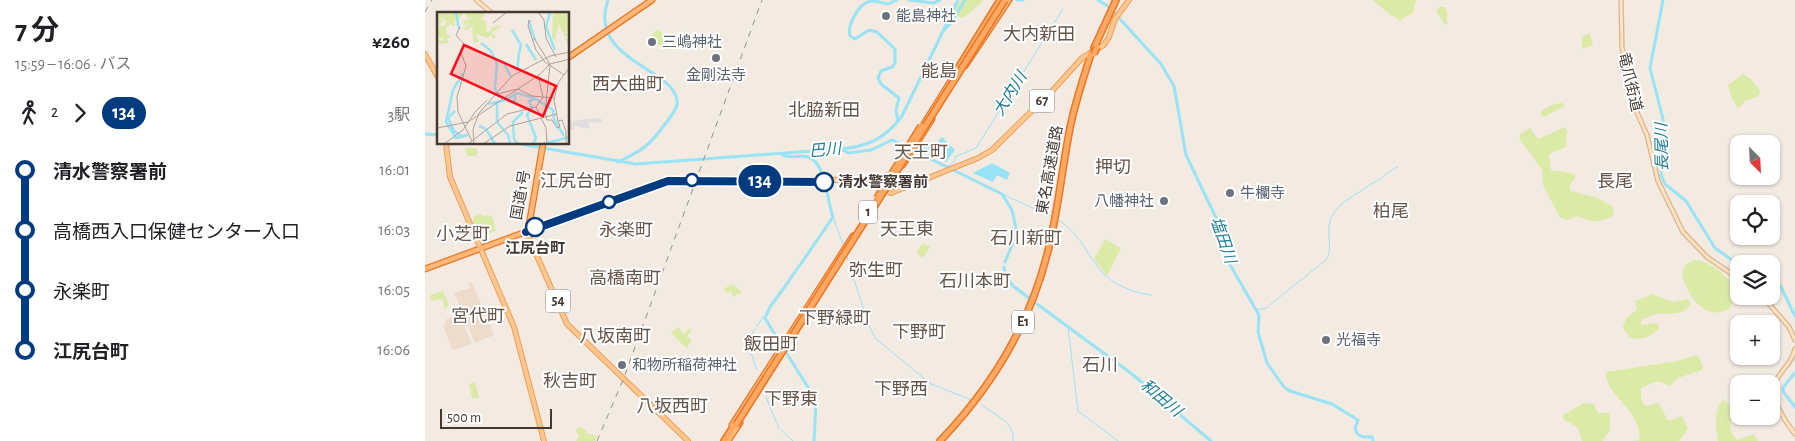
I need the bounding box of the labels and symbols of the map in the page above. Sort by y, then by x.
place label: 能島神社 [896,7,956,24]
marker: 能島神社 [880,10,892,22]
inset map [437,12,570,145]
district label: 大内新田 [1003,25,1075,44]
place label: 三嶋神社 [662,33,722,50]
marker: 三嶋神社 [646,36,658,48]
street label: 竜爪街道 [1616,51,1645,113]
marker: 金剛法寺 [710,52,722,64]
district label: 能島 [921,61,957,81]
place label: 金剛法寺 [686,67,746,83]
water label: 大内川 [990,67,1031,119]
district label: 西大曲町 [592,75,664,94]
road number: 67 [1029,90,1055,112]
district label: 北脇新田 [788,100,860,120]
water label: 長尾川 [1654,121,1670,171]
street label: 東名高速道路 [1034,124,1065,216]
north arrow [1730,135,1780,185]
water label: 巴川 [808,140,844,159]
district label: 天王町 [894,143,948,162]
district label: 押切 [1095,158,1131,177]
line badge: 134 [731,165,789,197]
street label: 国道1号 [508,169,533,221]
district label: 江尻台町 [540,171,612,191]
marker: 清水警察署前 [814,172,834,192]
unlabelled marker [685,173,699,187]
place label: 清水警察署前 [838,173,928,190]
district label: 長尾 [1597,173,1633,191]
place label: 牛欄寺 [1240,185,1285,201]
marker: 牛欄寺 [1224,187,1236,199]
place label: 八幡神社 [1094,193,1154,209]
unlabelled marker [602,195,616,209]
marker: 八幡神社 [1158,195,1170,207]
road number: 1 [859,200,877,223]
district label: 柏尾 [1373,202,1409,221]
water label: 塩田川 [1208,214,1240,267]
marker: 江尻台町 [525,217,545,237]
district label: 永楽町 [599,220,653,240]
district label: 天王東 [880,220,934,239]
district label: 小芝町 [436,225,490,244]
district label: 石川新町 [990,229,1062,248]
place label: 江尻台町 [505,240,565,256]
district label: 弥生町 [849,261,903,280]
district label: 高橋南町 [589,269,661,288]
district label: 石川本町 [939,272,1011,291]
road number: 54 [545,290,571,312]
district label: 宮代町 [451,306,505,326]
district label: 下野緑町 [799,309,871,328]
road number: E1 [1012,311,1034,334]
district label: 下野町 [892,323,946,342]
district label: 八坂南町 [579,327,651,346]
place label: 光福寺 [1336,332,1381,348]
marker: 光福寺 [1320,334,1332,346]
district label: 飯田町 [744,335,798,354]
district label: 石川 [1082,356,1118,375]
place label: 和物所稲荷神社 [632,357,737,373]
marker: 和物所稲荷神社 [616,359,628,371]
district label: 秋吉町 [543,372,597,391]
water label: 和田川 [1137,376,1187,421]
district label: 下野西 [874,380,928,399]
district label: 下野東 [764,390,818,409]
district label: 八坂西町 [636,397,708,416]
scale bar [440,406,553,429]

